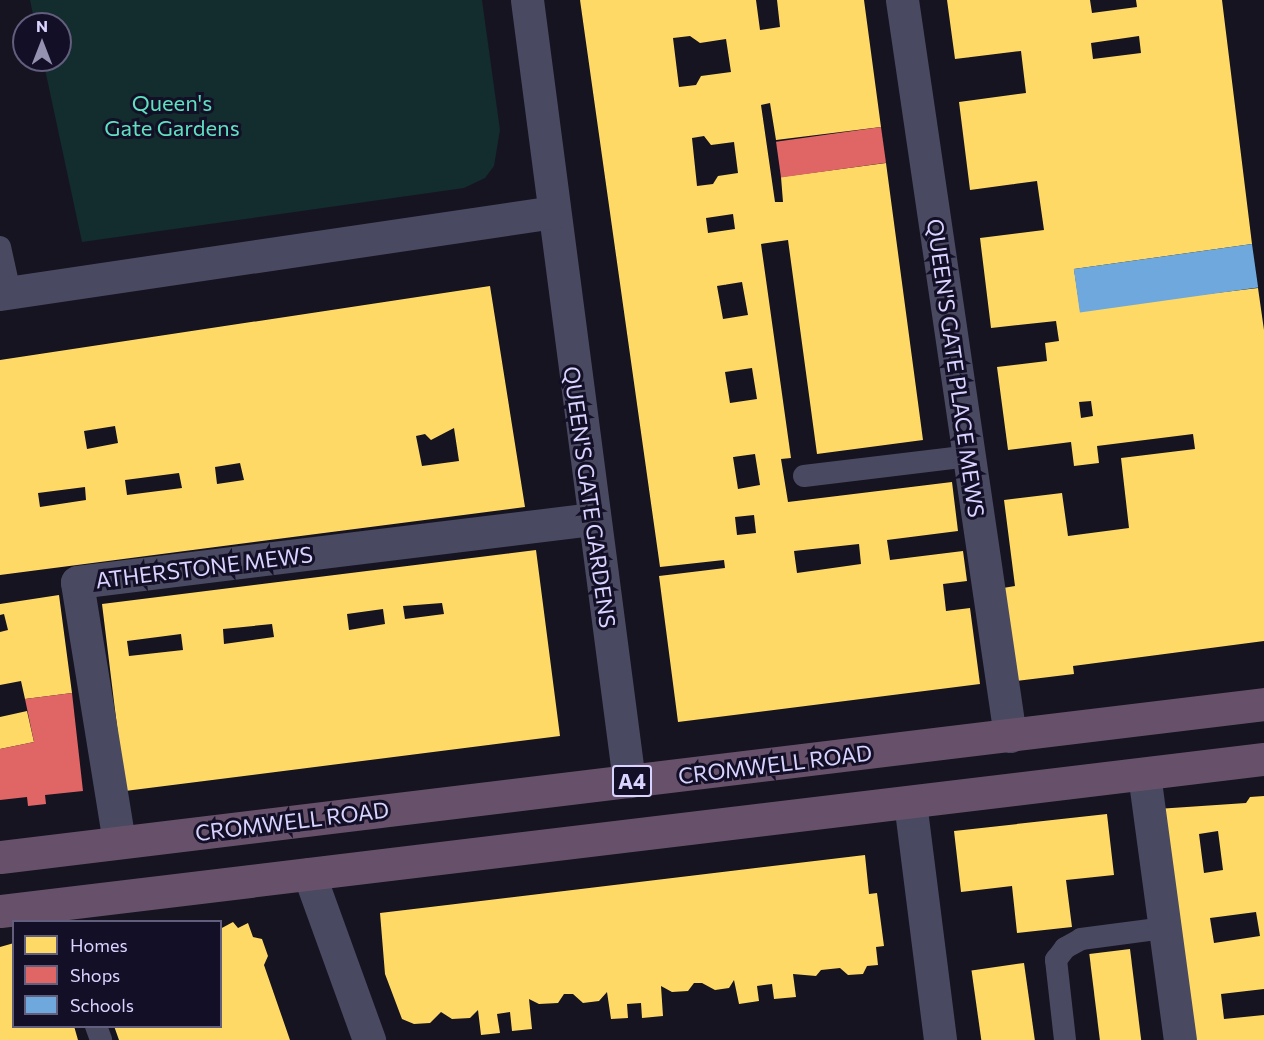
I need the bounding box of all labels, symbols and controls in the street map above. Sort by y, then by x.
north arrow [12,12,72,72]
text: N [36,16,48,35]
park label: Queen's Gate Gardens [104,89,240,140]
street label: QUEEN'S GATE PLACE MEWS [922,217,990,519]
street label: QUEEN'S GATE GARDENS [559,365,621,629]
street label: ATHERSTONE MEWS [94,541,314,593]
street label: CROMWELL ROAD [677,739,873,789]
road number: A4 [611,763,653,799]
street label: CROMWELL ROAD [194,796,390,846]
legend [12,920,222,1028]
text: Homes [70,934,128,956]
text: Shops [70,964,120,986]
text: Schools [70,994,134,1016]

